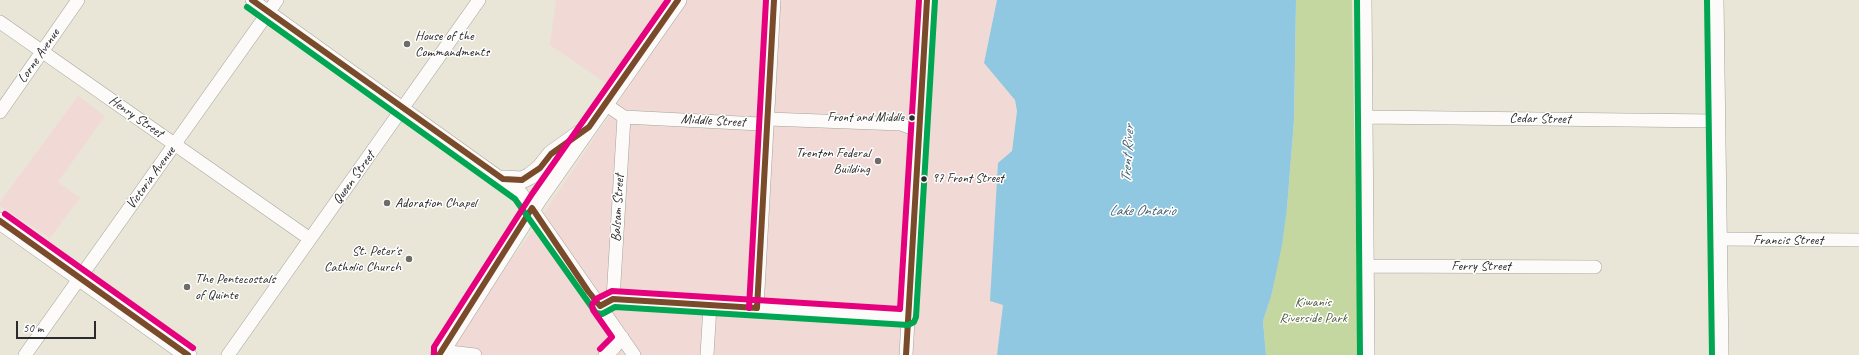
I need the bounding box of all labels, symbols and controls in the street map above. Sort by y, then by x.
street label: Lorne Avenue [14,26,64,86]
place label: House of the Commandments [415,28,489,60]
marker: House of the Commandments [402,39,412,49]
street label: Henry Street [106,92,166,142]
place label: Front and Middle [827,110,904,126]
street label: Cedar Street [1509,110,1571,128]
street label: Middle Street [680,111,746,131]
marker: Front and Middle [907,113,917,123]
water label: Trent River [1118,125,1138,183]
street label: Victoria Avenue [123,143,179,213]
place label: Trenton Federal Building [796,145,870,178]
street label: Queen Street [329,148,379,208]
marker: Trenton Federal Building [873,156,883,166]
place label: 97 Front Street [932,171,1003,187]
street label: Balsam Street [608,174,628,242]
marker: 97 Front Street [919,174,929,184]
place label: Adoration Chapel [395,195,476,211]
marker: Adoration Chapel [382,198,392,208]
water label: Lake Ontario [1109,202,1175,220]
street label: Francis Street [1753,232,1823,248]
place label: St. Peter's Catholic Church [324,243,401,276]
marker: St. Peter's Catholic Church [404,254,414,264]
street label: Ferry Street [1451,258,1511,274]
place label: The Pentecostals of Quinte [195,271,275,304]
marker: The Pentecostals of Quinte [182,282,192,292]
park label: Kiwanis Riverside Park [1279,294,1347,326]
scale bar [18,313,98,339]
text: 50 m [23,320,43,336]

